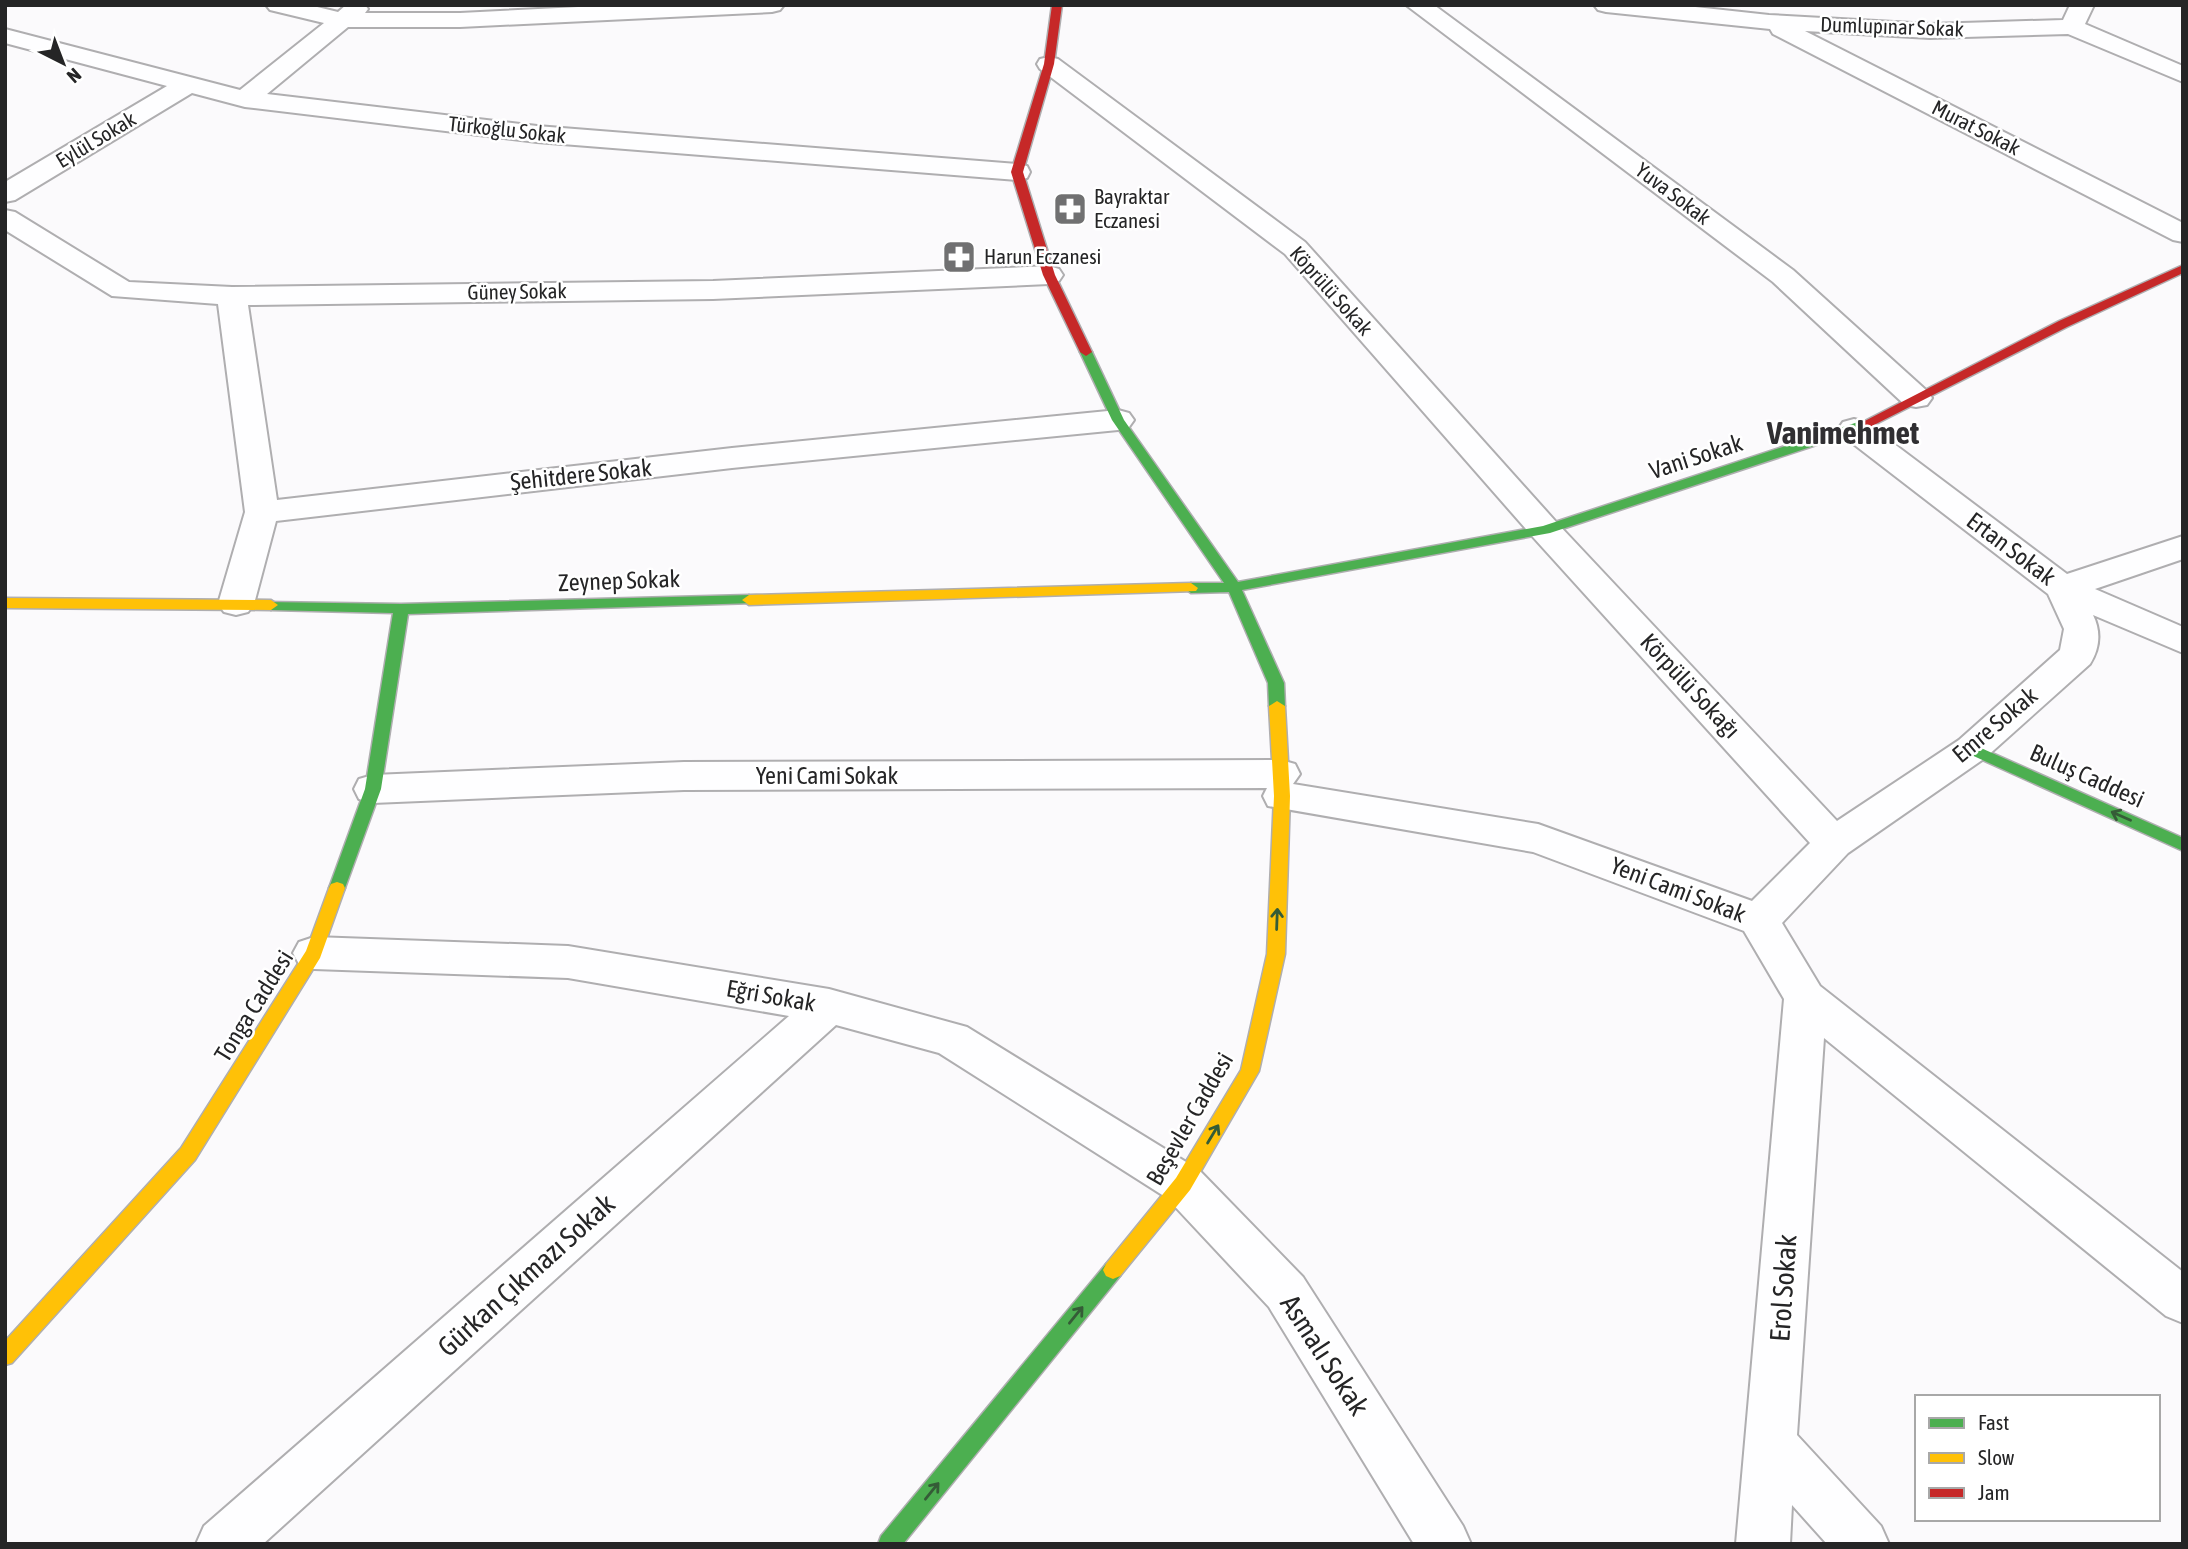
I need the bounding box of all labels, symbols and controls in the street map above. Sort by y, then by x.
street label: Dumlupınar Sokak [1820,12,1964,40]
north arrow [28,28,98,98]
text: N [63,64,86,88]
street label: Murat Sokak [1928,95,2025,160]
street label: Eylül Sokak [51,106,140,172]
street label: Türkoğlu Sokak [447,111,567,147]
street label: Yuva Sokak [1631,157,1716,229]
place label: Bayraktar Eczanesi [1094,184,1170,232]
pharmacy icon: Bayraktar Eczanesi [1051,190,1089,228]
pharmacy icon: Harun Eczanesi [940,238,978,276]
street label: Köprülü Sokak [1286,241,1378,340]
place label: Harun Eczanesi [984,244,1101,268]
street label: Güney Sokak [467,278,567,304]
district label: Vanimehmet [1766,414,1920,451]
street label: Vani Sokak [1646,429,1746,484]
street label: Şehitdere Sokak [509,454,653,495]
street label: Ertan Sokak [1962,507,2061,591]
street label: Zeynep Sokak [557,565,681,596]
street label: Körpülü Sokağı [1635,628,1746,743]
street label: Emre Sokak [1947,681,2043,768]
street label: Buluş Caddesi [2026,738,2149,813]
street label: Yeni Cami Sokak [756,762,899,789]
one-way arrow [2110,809,2132,822]
street label: Yeni Cami Sokak [1607,851,1750,928]
one-way arrow [1270,908,1284,931]
street label: Tonga Caddesi [209,945,298,1066]
street label: Eğri Sokak [724,974,818,1017]
street label: Beşevler Caddesi [1141,1048,1238,1190]
one-way arrow [1206,1124,1220,1144]
street label: Gürkan Çıkmazı Sokak [431,1187,621,1363]
street label: Erol Sokak [1763,1233,1803,1343]
street label: Asmalı Sokak [1274,1289,1376,1421]
one-way arrow [1069,1306,1084,1324]
legend [1915,1395,2160,1521]
text: Fast [1978,1410,2009,1434]
text: Slow [1978,1445,2015,1469]
text: Jam [1978,1480,2010,1504]
one-way arrow [925,1482,940,1500]

